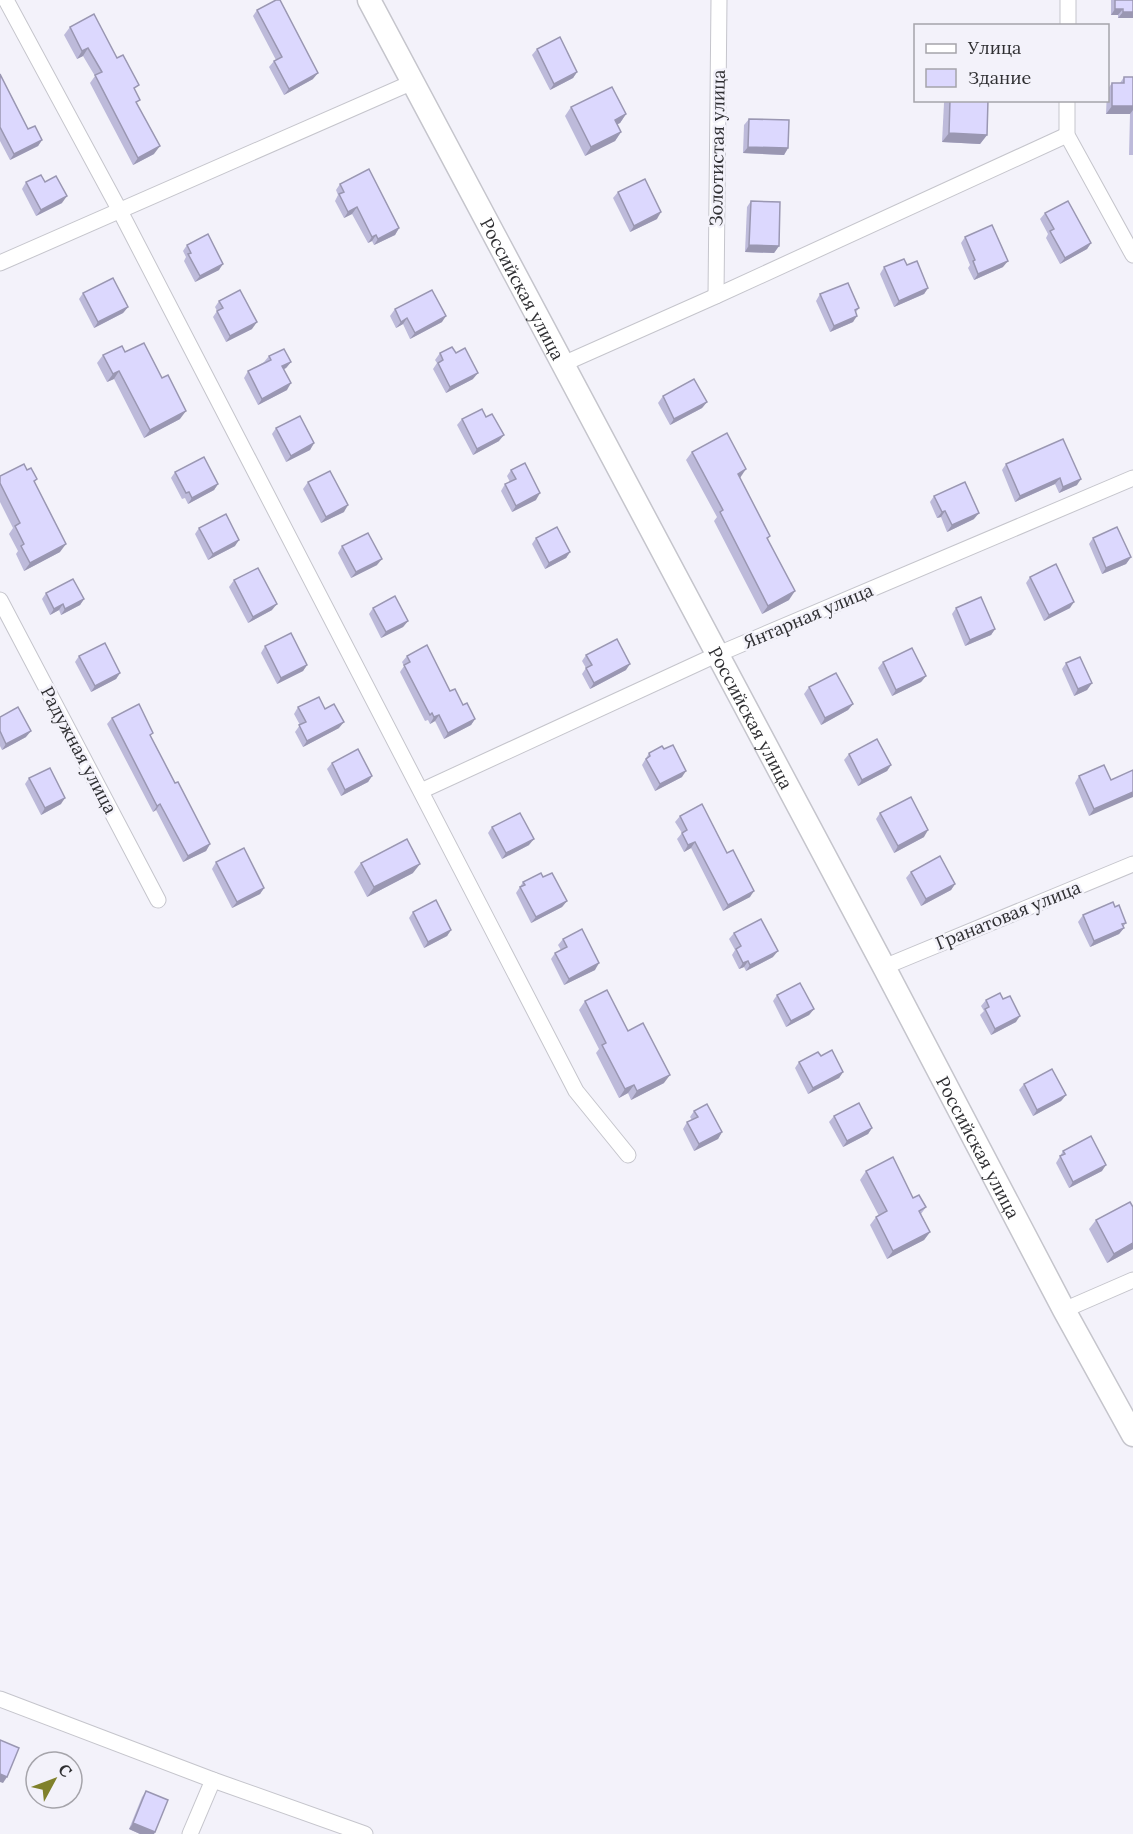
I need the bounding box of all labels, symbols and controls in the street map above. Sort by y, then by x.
legend [914,24,1109,102]
text: Улица [967,36,1021,59]
text: Здание [968,66,1031,89]
street label: Золотистая улица [704,69,730,227]
street label: Российская улица [475,213,570,364]
street label: Янтарная улица [740,578,876,654]
street label: Российская улица [704,642,798,793]
street label: Радужная улица [36,682,122,818]
street label: Гранатовая улица [932,875,1084,955]
street label: Российская улица [932,1072,1025,1222]
north arrow [24,1750,84,1810]
text: С [54,1759,76,1781]

